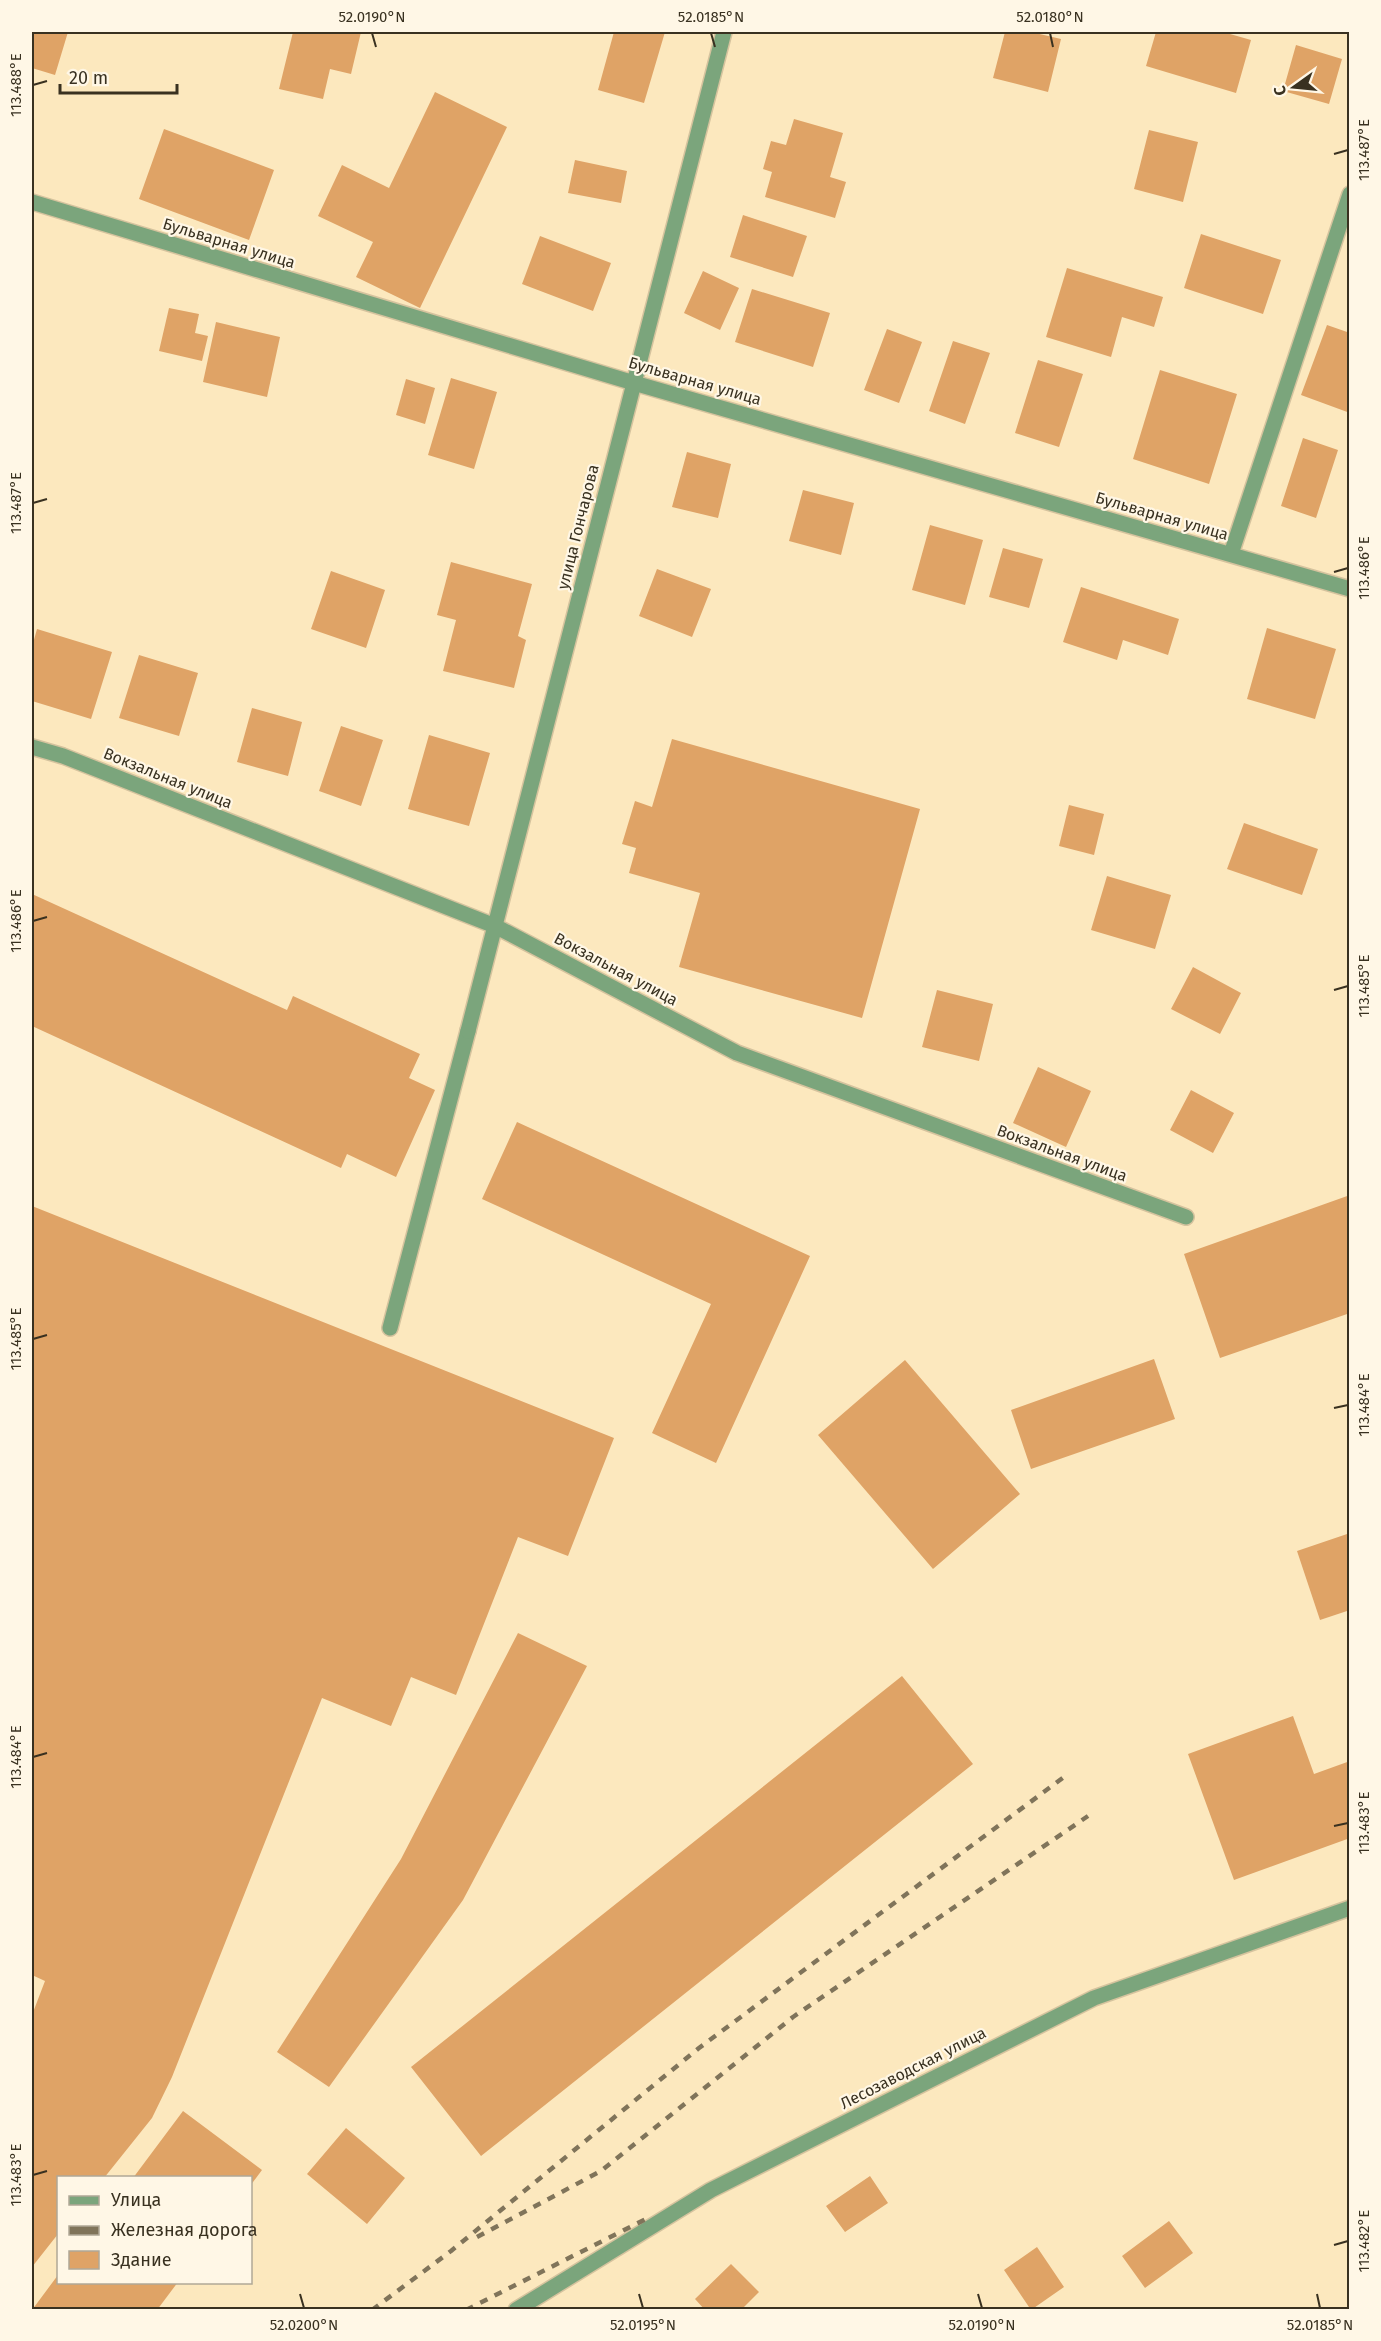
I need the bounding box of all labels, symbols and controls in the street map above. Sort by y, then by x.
text: 52.0190°N [338,8,406,26]
text: 52.0185°N [678,8,744,26]
text: 52.0180°N [1016,8,1084,26]
text: 113.488°E [7,53,25,117]
scale bar [60,57,177,95]
north arrow [1264,57,1324,117]
text: 20 m [69,67,108,89]
text: С [1269,83,1290,98]
text: 113.487°E [1355,119,1373,181]
street label: Бульварная улица [161,214,297,272]
street label: Бульварная улица [626,353,764,409]
street label: улица Гончарова [553,463,603,591]
text: 113.487°E [7,472,25,534]
street label: Бульварная улица [1093,488,1231,544]
text: 113.486°E [1355,536,1373,600]
street label: Вокзальная улица [101,743,235,813]
text: 113.486°E [7,889,25,953]
street label: Вокзальная улица [551,928,681,1010]
text: 113.485°E [1355,955,1373,1017]
street label: Вокзальная улица [994,1121,1130,1185]
text: 113.485°E [7,1308,25,1370]
text: 113.484°E [1355,1373,1373,1437]
text: 113.484°E [7,1725,25,1789]
text: 113.483°E [1355,1792,1373,1854]
street label: Лесозаводская улица [837,2023,989,2113]
text: 113.483°E [7,2144,25,2206]
legend [57,2176,252,2284]
text: Улица [111,2189,161,2211]
text: 113.482°E [1355,2210,1373,2272]
text: Железная дорога [111,2219,258,2241]
text: Здание [111,2249,172,2271]
text: 52.0200°N [270,2316,338,2334]
text: 52.0195°N [610,2316,676,2334]
text: 52.0190°N [948,2316,1016,2334]
text: 52.0185°N [1287,2316,1353,2334]

